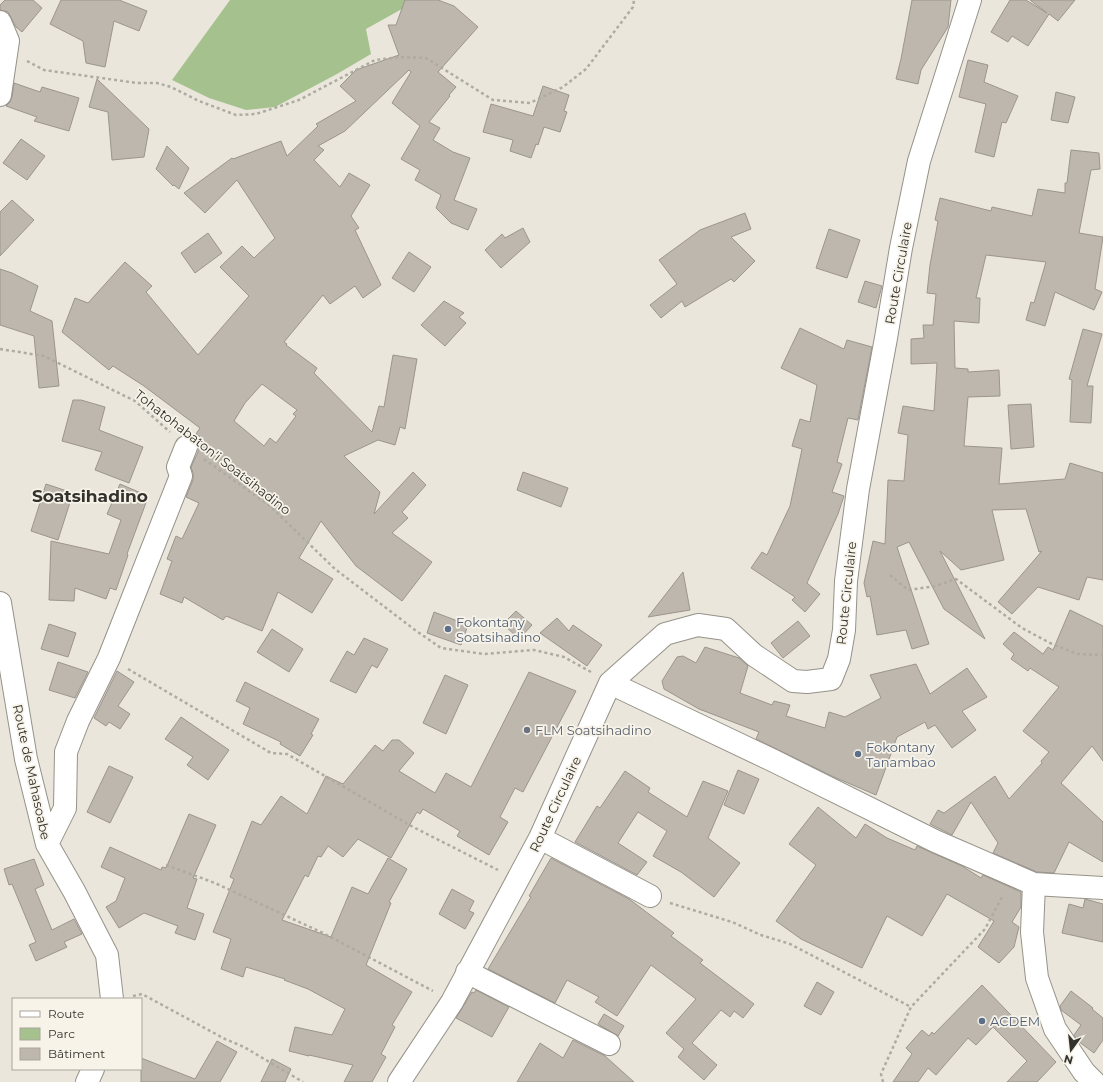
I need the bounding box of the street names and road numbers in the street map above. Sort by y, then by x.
street label: Route Circulaire [881,220,915,326]
street label: Tohatohabaton'i Soatsihadino [132,386,294,518]
street label: Route Circulaire [833,540,859,646]
street label: Route de Mahasoabe [10,703,54,841]
street label: Route Circulaire [526,753,584,854]

